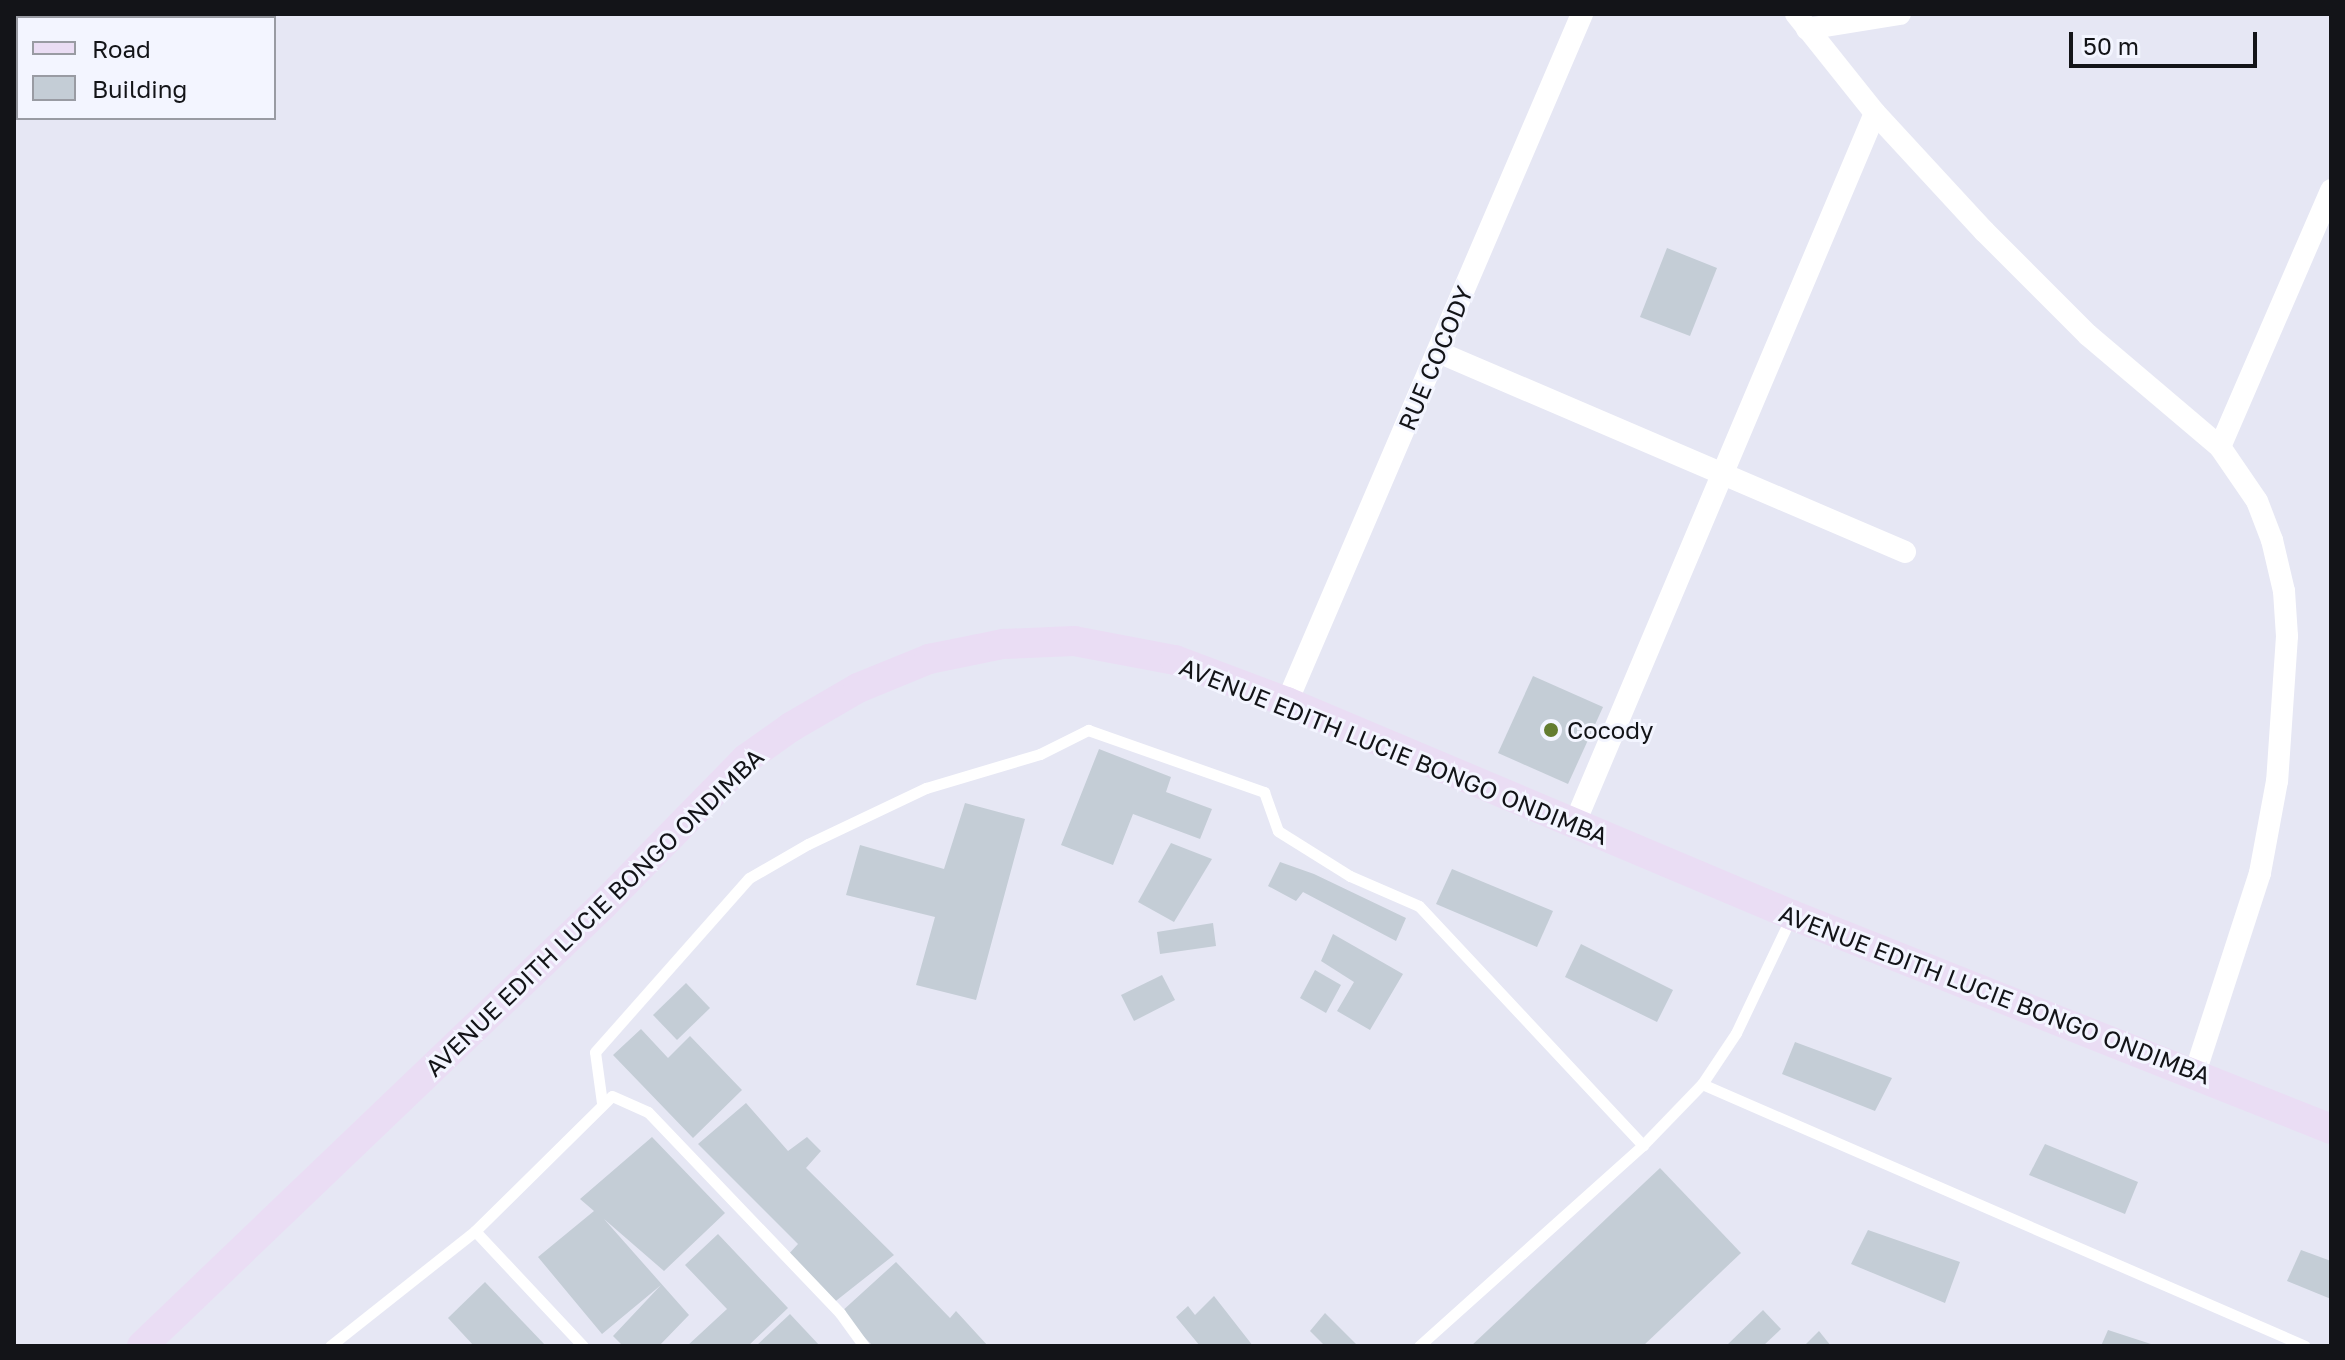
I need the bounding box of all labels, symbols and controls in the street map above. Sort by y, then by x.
legend [16,16,276,120]
scale bar [2073,16,2261,66]
text: 50 m [2083,31,2139,60]
text: Road [92,34,151,63]
text: Building [92,74,187,103]
street label: RUE COCODY [1392,282,1478,434]
street label: AVENUE EDITH LUCIE BONGO ONDIMBA [1176,652,1612,850]
place label: Cocody [1567,716,1653,744]
marker: Cocody [1542,721,1560,739]
street label: AVENUE EDITH LUCIE BONGO ONDIMBA [419,742,769,1082]
street label: AVENUE EDITH LUCIE BONGO ONDIMBA [1775,898,2215,1090]

